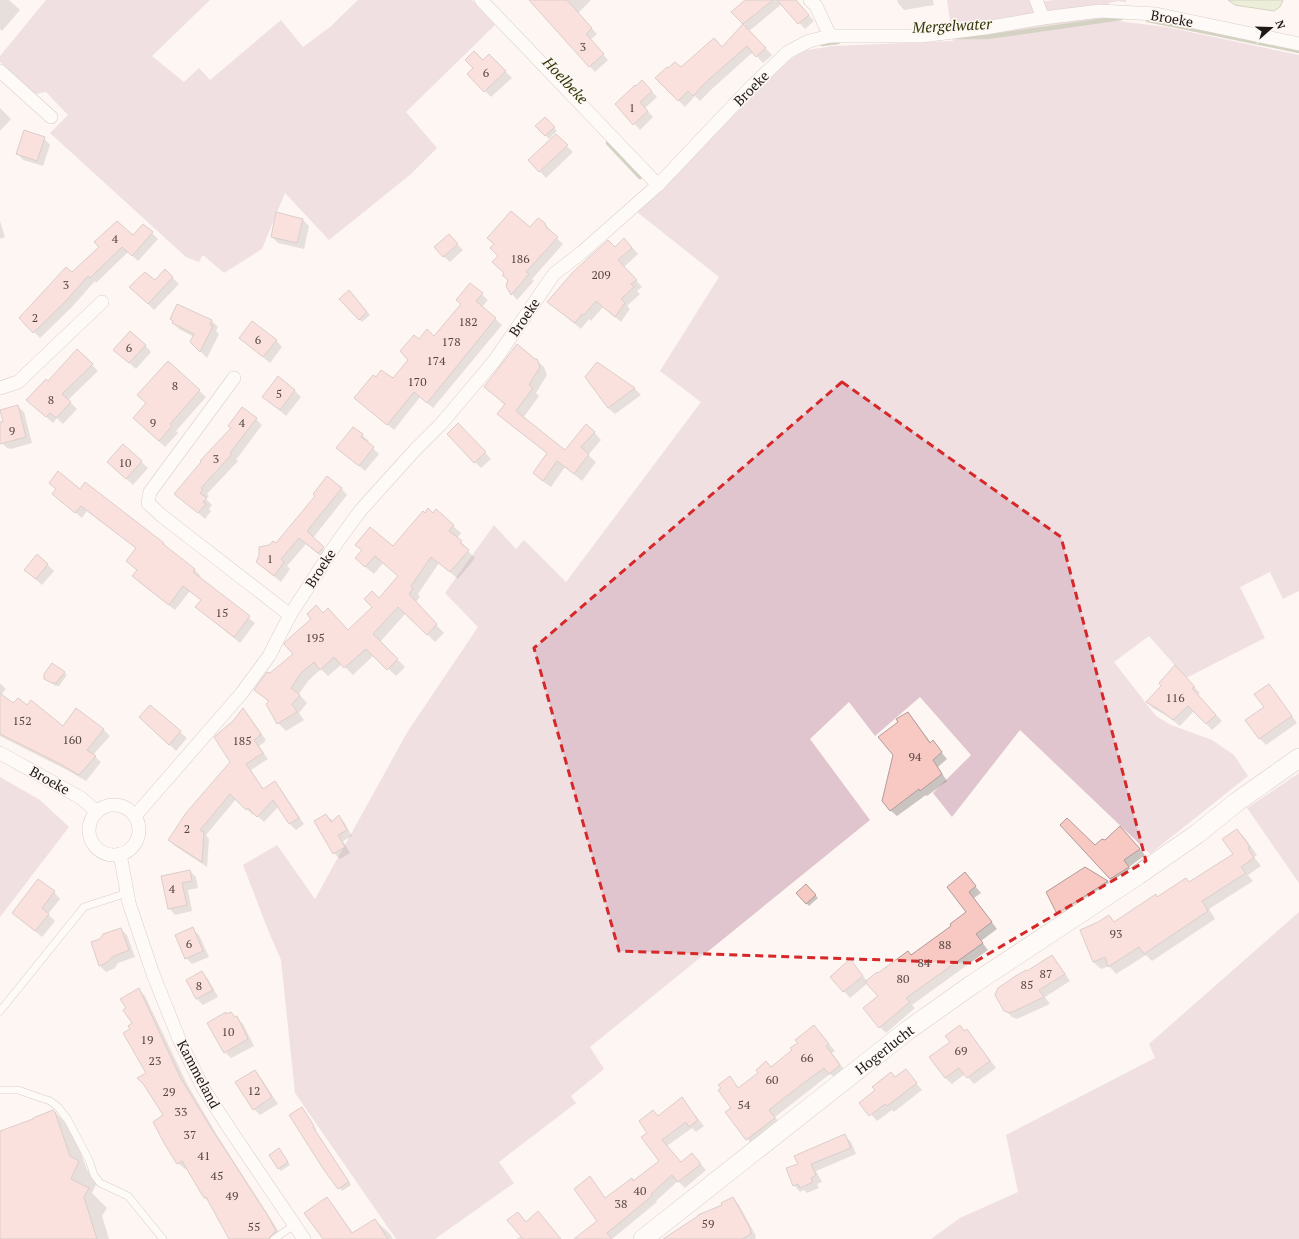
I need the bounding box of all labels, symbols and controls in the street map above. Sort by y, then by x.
street label: Broeke [1149,5,1195,31]
north arrow [1251,8,1291,48]
water label: Mergelwater [911,13,994,37]
text: N [1272,18,1289,32]
house number: 3 [580,39,586,54]
water label: Hoelbeke [538,51,593,108]
house number: 6 [483,65,490,80]
street label: Broeke [729,66,773,110]
house number: 1 [629,100,635,115]
house number: 4 [112,231,119,246]
house number: 186 [510,251,530,266]
house number: 209 [591,267,611,282]
house number: 3 [63,277,69,292]
street label: Broeke [504,294,544,340]
house number: 2 [32,310,38,325]
house number: 182 [458,314,478,329]
house number: 6 [255,332,262,347]
house number: 178 [441,334,461,349]
house number: 6 [126,340,133,355]
house number: 174 [426,353,446,368]
house number: 170 [407,374,427,389]
house number: 8 [172,378,178,393]
house number: 5 [276,386,282,401]
house number: 8 [48,392,54,407]
house number: 9 [150,415,156,430]
house number: 4 [239,415,246,430]
house number: 9 [9,423,15,438]
house number: 3 [213,451,219,466]
house number: 10 [119,455,131,470]
street label: Broeke [300,545,340,591]
house number: 1 [267,551,273,566]
house number: 15 [216,605,228,620]
house number: 195 [305,630,325,645]
house number: 116 [1165,690,1185,705]
house number: 152 [12,713,32,728]
house number: 160 [62,732,82,747]
house number: 185 [232,733,252,748]
house number: 94 [909,749,922,764]
street label: Broeke [27,761,73,799]
house number: 2 [184,821,190,836]
house number: 4 [169,881,176,896]
house number: 93 [1110,926,1122,941]
house number: 6 [186,936,193,951]
house number: 88 [939,937,951,952]
house number: 84 [918,955,931,970]
house number: 87 [1040,966,1052,981]
house number: 80 [897,971,909,986]
house number: 85 [1021,977,1033,992]
house number: 8 [196,978,202,993]
street label: Hogerlucht [851,1019,918,1078]
house number: 10 [222,1024,234,1039]
house number: 19 [141,1032,153,1047]
street label: Kammeland [173,1037,225,1112]
house number: 69 [955,1043,967,1058]
house number: 66 [801,1050,814,1065]
house number: 23 [149,1053,161,1068]
house number: 60 [766,1072,778,1087]
house number: 12 [248,1083,260,1098]
house number: 29 [163,1084,175,1099]
house number: 54 [738,1097,751,1112]
house number: 33 [175,1104,187,1119]
house number: 37 [184,1127,196,1142]
house number: 41 [198,1148,210,1163]
house number: 45 [211,1168,223,1183]
house number: 40 [634,1183,646,1198]
house number: 49 [226,1188,238,1203]
house number: 38 [615,1196,627,1211]
house number: 59 [702,1216,714,1231]
house number: 55 [248,1219,260,1234]

